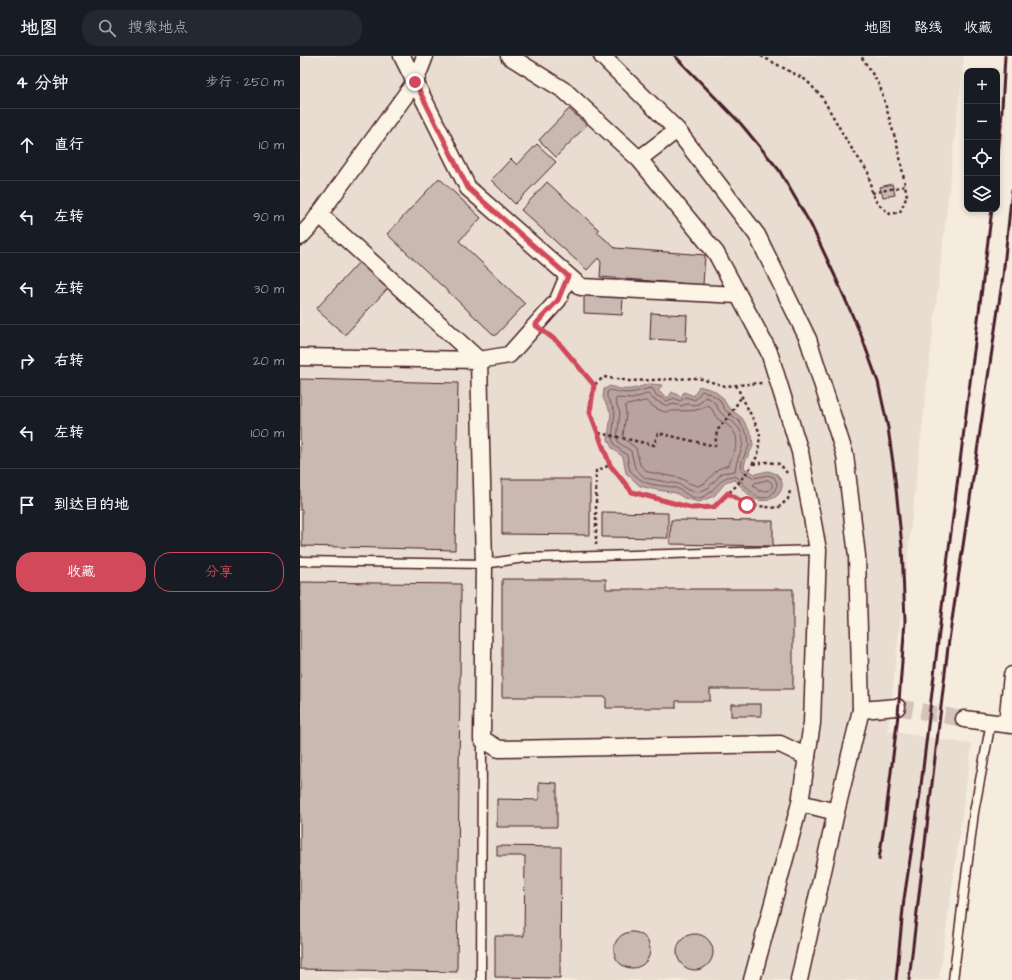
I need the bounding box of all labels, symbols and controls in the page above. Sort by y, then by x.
search box [82,10,362,46]
text: 地图 [20,15,58,42]
icon: search [96,17,118,39]
text: 搜索地点 [128,17,188,38]
text: 地图 [864,18,892,38]
text: 路线 [914,18,942,38]
text: 收藏 [964,18,992,38]
map controls [964,68,1000,212]
button: + [964,68,1000,104]
text: 4 分钟 [16,71,68,95]
text: 步行 · 250 m [206,73,284,91]
route end [406,73,424,91]
button: − [964,104,1000,140]
icon: ahead [16,134,38,156]
text: 直行 [54,134,84,155]
text: 10 m [259,136,284,154]
button: locate [964,140,1000,176]
button: layers [964,176,1000,212]
icon: left [16,206,38,228]
text: 左转 [54,206,84,227]
text: 90 m [253,208,284,226]
icon: left [16,278,38,300]
text: 左转 [54,278,84,299]
text: 30 m [254,280,284,298]
icon: right [16,350,38,372]
text: 右转 [54,350,84,371]
text: 20 m [253,352,284,370]
icon: left [16,422,38,444]
text: 左转 [54,422,84,443]
text: 100 m [251,424,284,442]
icon: arrive [16,494,38,516]
text: 到达目的地 [54,494,129,515]
route start [738,496,756,514]
button: 收藏 [16,552,146,592]
button: 分享 [154,552,284,592]

